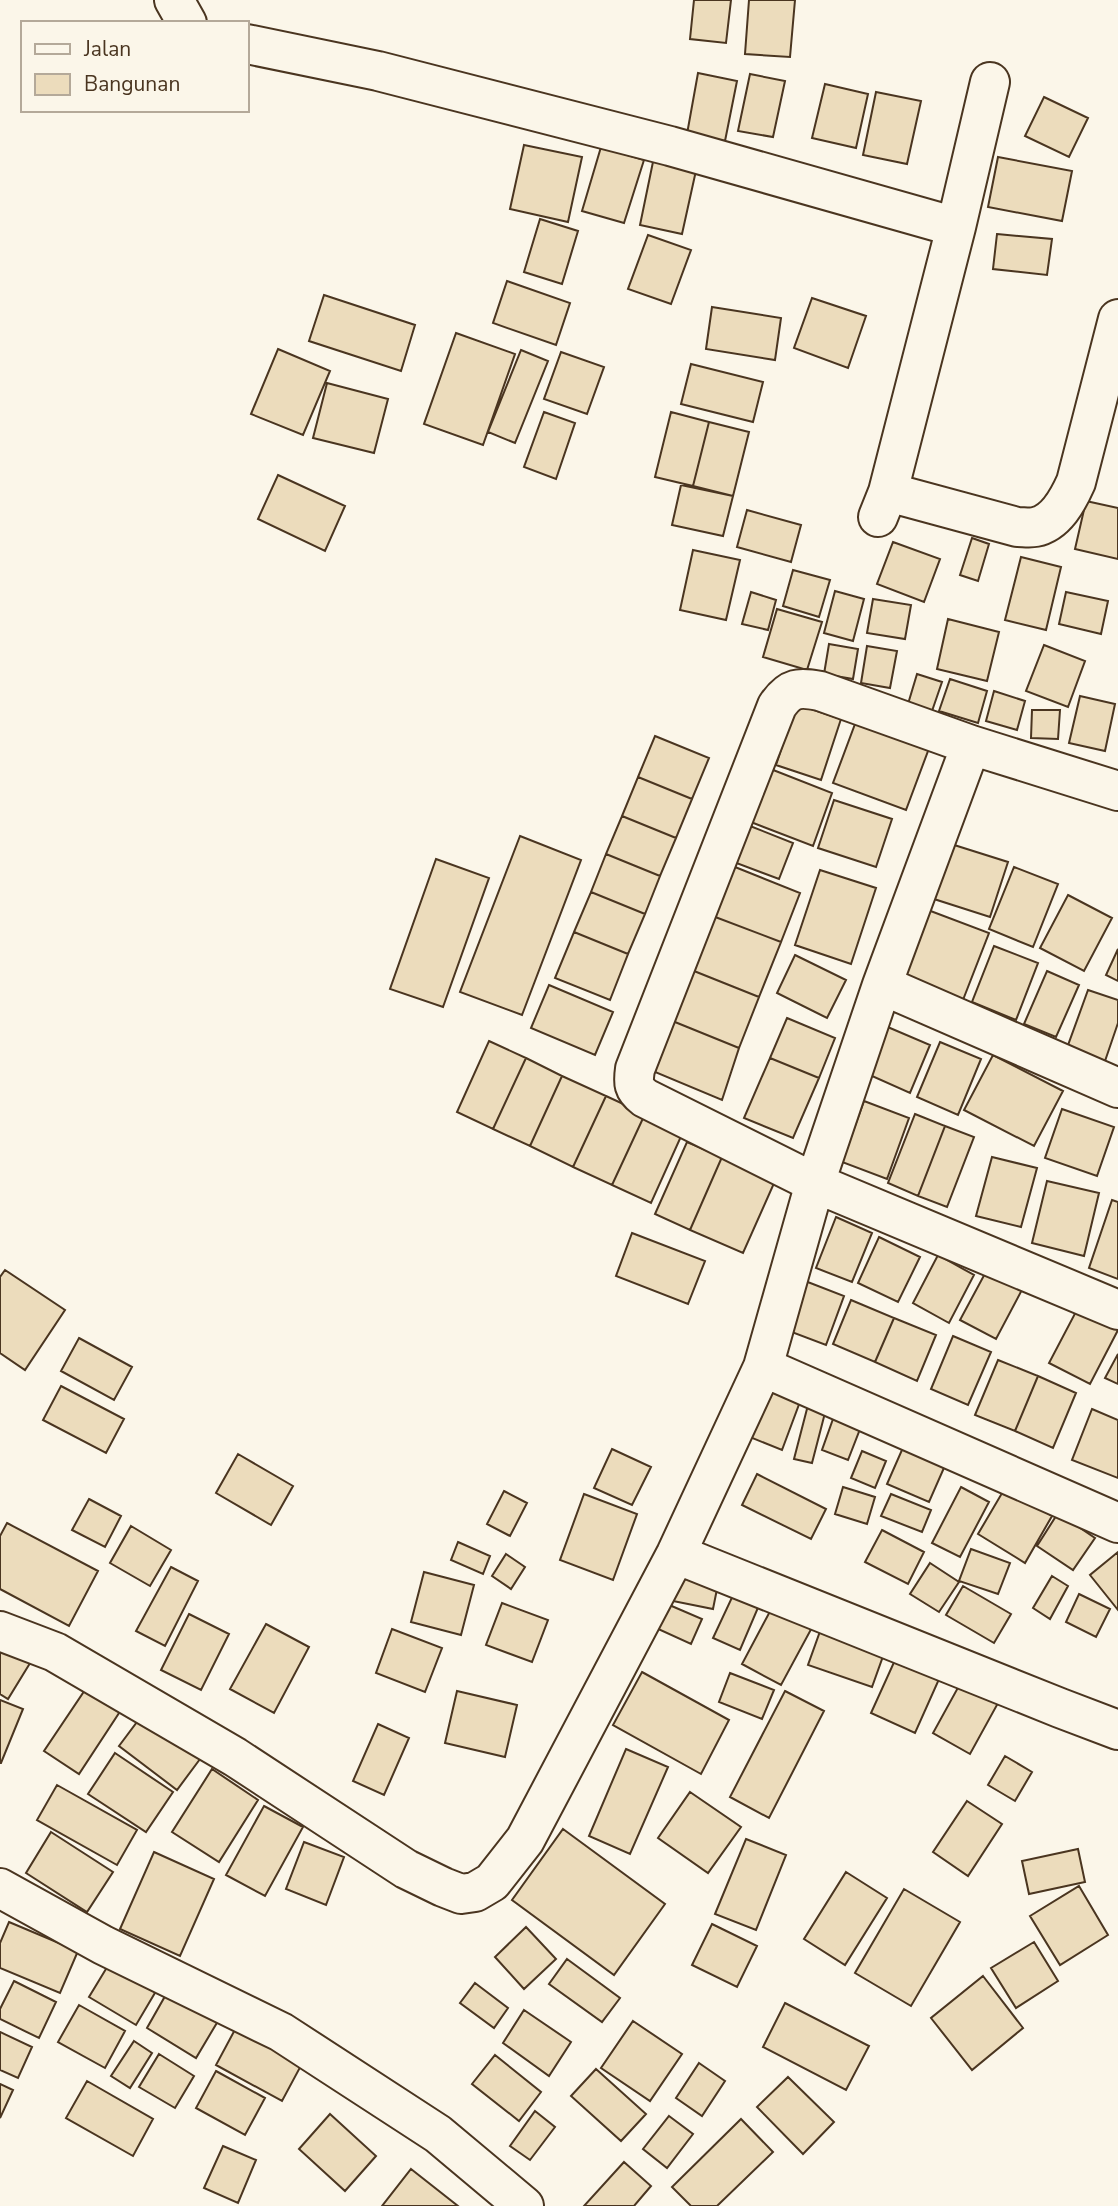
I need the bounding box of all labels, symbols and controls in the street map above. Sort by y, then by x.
legend [21,21,248,112]
text: Jalan [83,35,131,63]
text: Bangunan [84,70,180,98]

